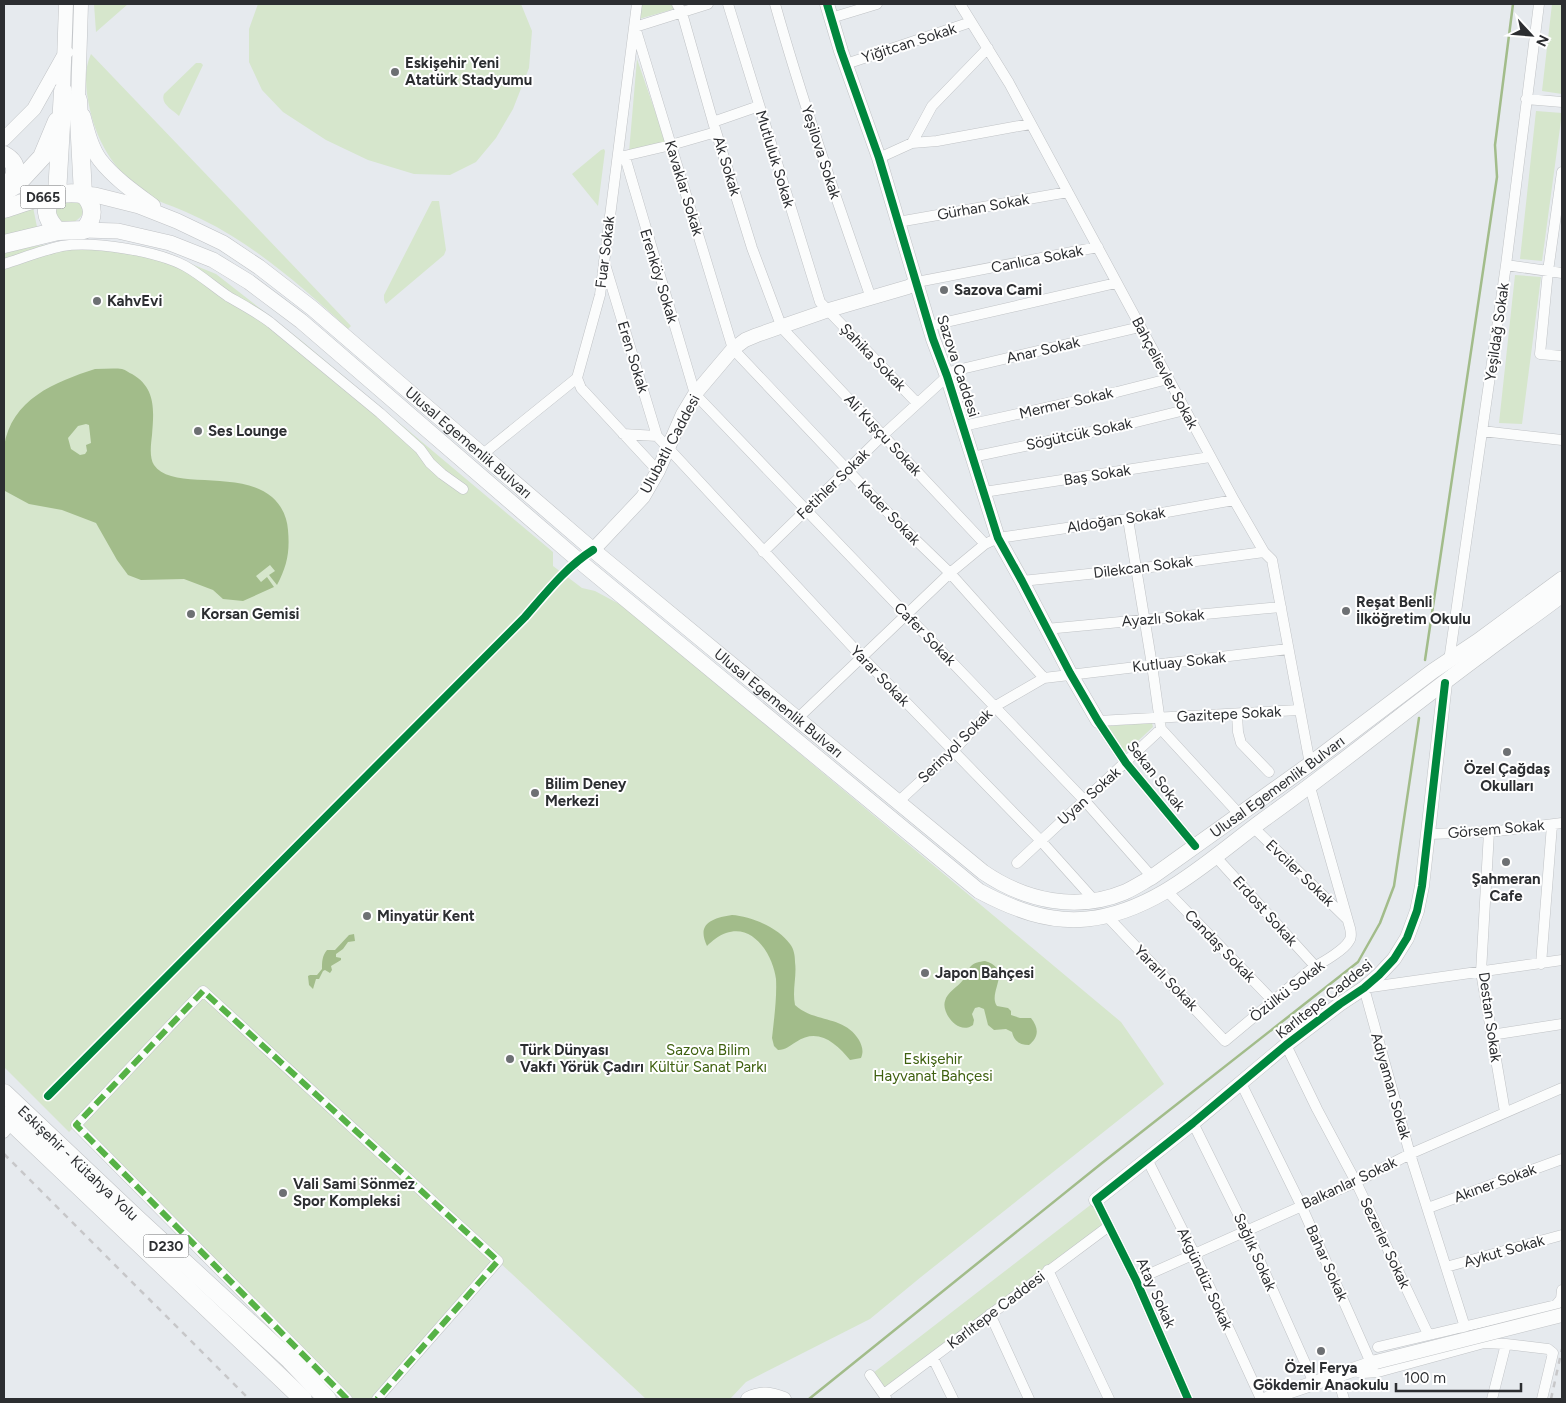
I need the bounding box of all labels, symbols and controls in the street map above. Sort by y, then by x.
north arrow [1506,10,1556,60]
street label: Yiğitcan Sokak [859,19,959,67]
text: N [1532,32,1552,49]
place label: Eskişehir Yeni Atatürk Stadyumu [405,54,532,89]
marker: Eskişehir Yeni Atatürk Stadyumu [389,66,401,78]
street label: Yeşilova Sokak [797,103,845,202]
street label: Mutluluk Sokak [752,108,799,211]
street label: Ak Sokak [709,134,745,199]
street label: Kavaklar Sokak [661,138,707,239]
road number: D665 [20,186,66,208]
street label: Gürhan Sokak [936,190,1031,224]
street label: Fuar Sokak [592,214,618,289]
street label: Erenköy Sokak [636,227,682,326]
street label: Canlıca Sokak [990,241,1085,277]
place label: Sazova Cami [954,281,1042,299]
street label: Yeşildağ Sokak [1481,281,1513,382]
marker: Sazova Cami [938,284,950,296]
place label: KahvEvi [107,292,162,310]
marker: KahvEvi [91,295,103,307]
street label: Sazova Caddesi [933,313,983,419]
street label: Bahçelievler Sokak [1128,314,1202,433]
street label: Eren Sokak [614,319,653,396]
street label: Şahika Sokak [836,319,910,395]
street label: Anar Sokak [1004,333,1082,367]
street label: Ulusal Egemenlik Bulvarı [401,383,536,502]
street label: Mermer Sokak [1017,383,1115,423]
street label: Ali Kuşçu Sokak [841,390,926,480]
street label: Ulubatlı Caddesi [636,391,704,497]
street label: Sögütcük Sokak [1024,414,1134,454]
place label: Ses Lounge [208,422,288,440]
marker: Ses Lounge [192,425,204,437]
street label: Fetihler Sokak [793,444,874,523]
street label: Baş Sokak [1062,461,1132,489]
street label: Kader Sokak [854,477,925,549]
street label: Aldoğan Sokak [1065,503,1167,537]
street label: Dilekcan Sokak [1092,552,1195,582]
place label: Reşat Benli İlköğretim Okulu [1356,593,1471,628]
street label: Cafer Sokak [890,599,960,670]
place label: Korsan Gemisi [201,605,299,623]
street label: Ayazlı Sokak [1121,605,1206,631]
marker: Reşat Benli İlköğretim Okulu [1340,605,1352,617]
marker: Korsan Gemisi [185,608,197,620]
street label: Yarar Sokak [847,642,914,711]
street label: Ulusal Egemenlik Bulvarı [710,645,847,762]
street label: Kutluay Sokak [1131,648,1227,676]
street label: Gazitepe Sokak [1176,702,1282,726]
street label: Serinyol Sokak [914,705,996,787]
street label: Ulusal Egemenlik Bulvarı [1207,732,1348,842]
street label: Sekan Sokak [1123,737,1189,815]
marker: Özel Çağdaş Okulları [1501,746,1513,758]
place label: Özel Çağdaş Okulları [1464,759,1550,795]
street label: Uyan Sokak [1054,763,1125,829]
place label: Bilim Deney Merkezi [545,775,627,810]
marker: Bilim Deney Merkezi [529,787,541,799]
street label: Görsem Sokak [1447,816,1546,842]
street label: Evciler Sokak [1262,836,1339,911]
marker: Şahmeran Cafe [1500,856,1512,868]
place label: Şahmeran Cafe [1471,870,1541,905]
street label: Erdost Sokak [1229,872,1302,950]
street label: Candaş Sokak [1181,906,1260,987]
place label: Minyatür Kent [377,907,475,925]
marker: Minyatür Kent [361,910,373,922]
street label: Yararlı Sokak [1130,942,1202,1015]
street label: Özülkü Sokak [1246,956,1329,1026]
street label: Karlıtepe Caddesi [1272,956,1376,1042]
place label: Japon Bahçesi [935,964,1034,982]
marker: Japon Bahçesi [919,967,931,979]
street label: Destan Sokak [1475,971,1505,1064]
street label: Adıyaman Sokak [1367,1031,1415,1142]
place label: Türk Dünyası Vakfı Yörük Çadırı [520,1041,644,1076]
park label: Sazova Bilim Kültür Sanat Parkı [649,1041,767,1076]
park label: Eskişehir Hayvanat Bahçesi [873,1050,993,1085]
marker: Türk Dünyası Vakfı Yörük Çadırı [504,1053,516,1065]
street label: Eskişehir - Kütahya Yolu [14,1102,142,1224]
street label: Balkanlar Sokak [1299,1153,1400,1213]
street label: Akıner Sokak [1451,1160,1539,1206]
place label: Vali Sami Sönmez Spor Kompleksi [293,1175,415,1210]
marker: Vali Sami Sönmez Spor Kompleksi [277,1187,289,1199]
street label: Sezerler Sokak [1356,1195,1414,1292]
street label: Sağlık Sokak [1230,1210,1280,1294]
street label: Bahar Sokak [1302,1222,1352,1305]
street label: Akgündüz Sokak [1173,1225,1237,1334]
street label: Aykut Sokak [1462,1231,1547,1271]
road number: D230 [144,1234,188,1258]
street label: Atay Sokak [1133,1255,1180,1332]
street label: Karlıtepe Caddesi [944,1267,1048,1353]
marker: Özel Ferya Gökdemir Anaokulu [1315,1345,1327,1357]
place label: Özel Ferya Gökdemir Anaokulu [1253,1358,1389,1394]
scale bar [1396,1360,1521,1392]
text: 100 m [1404,1369,1446,1387]

